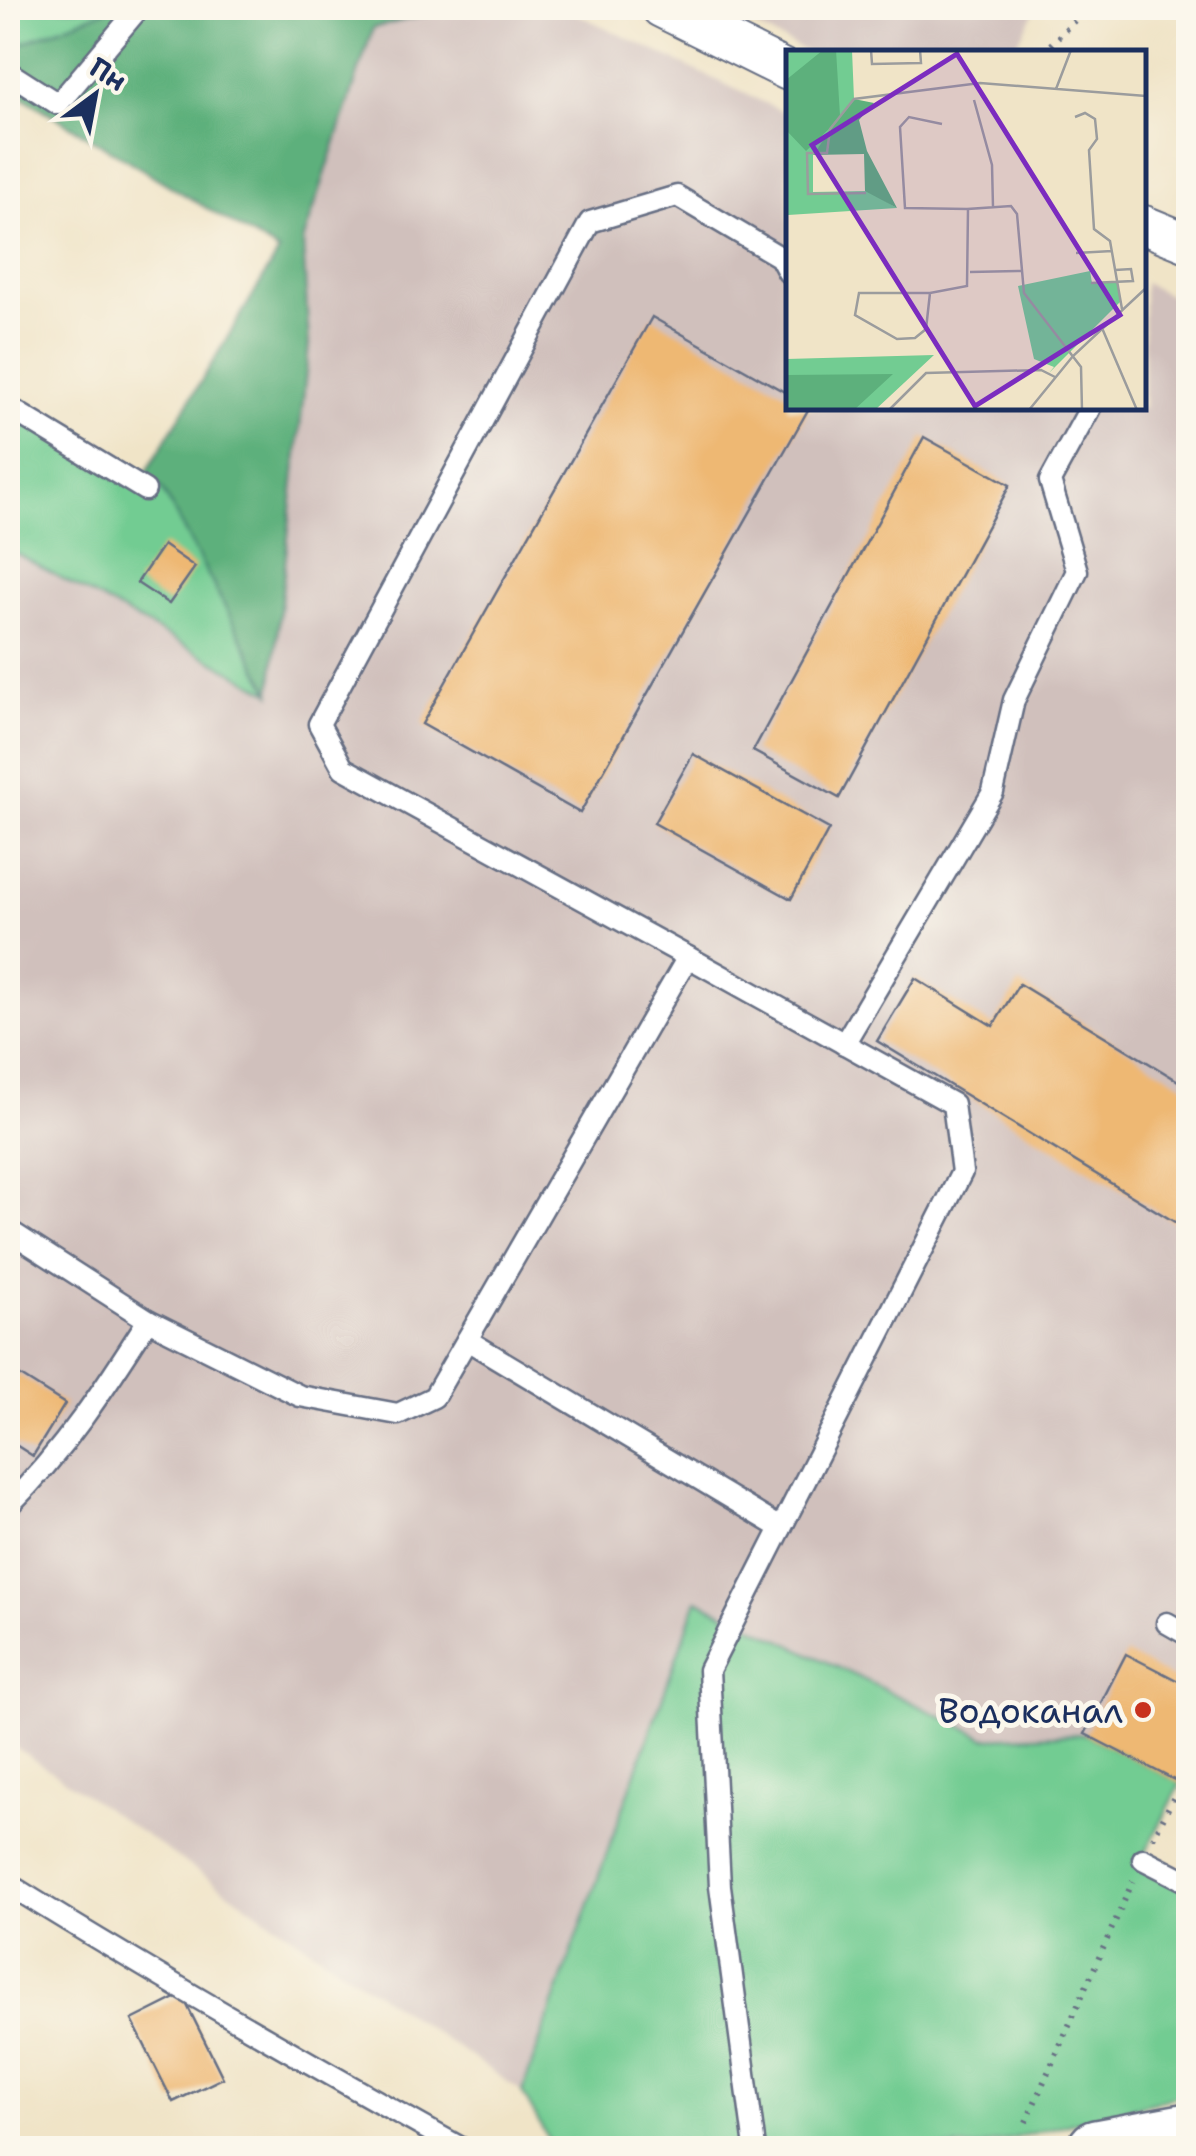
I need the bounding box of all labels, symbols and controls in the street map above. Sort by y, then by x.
north arrow [45,45,145,145]
text: Пн [82,48,134,100]
inset map [786,50,1146,410]
place label: Водоканал [938,1687,1123,1734]
marker: Водоканал [1132,1699,1154,1721]

